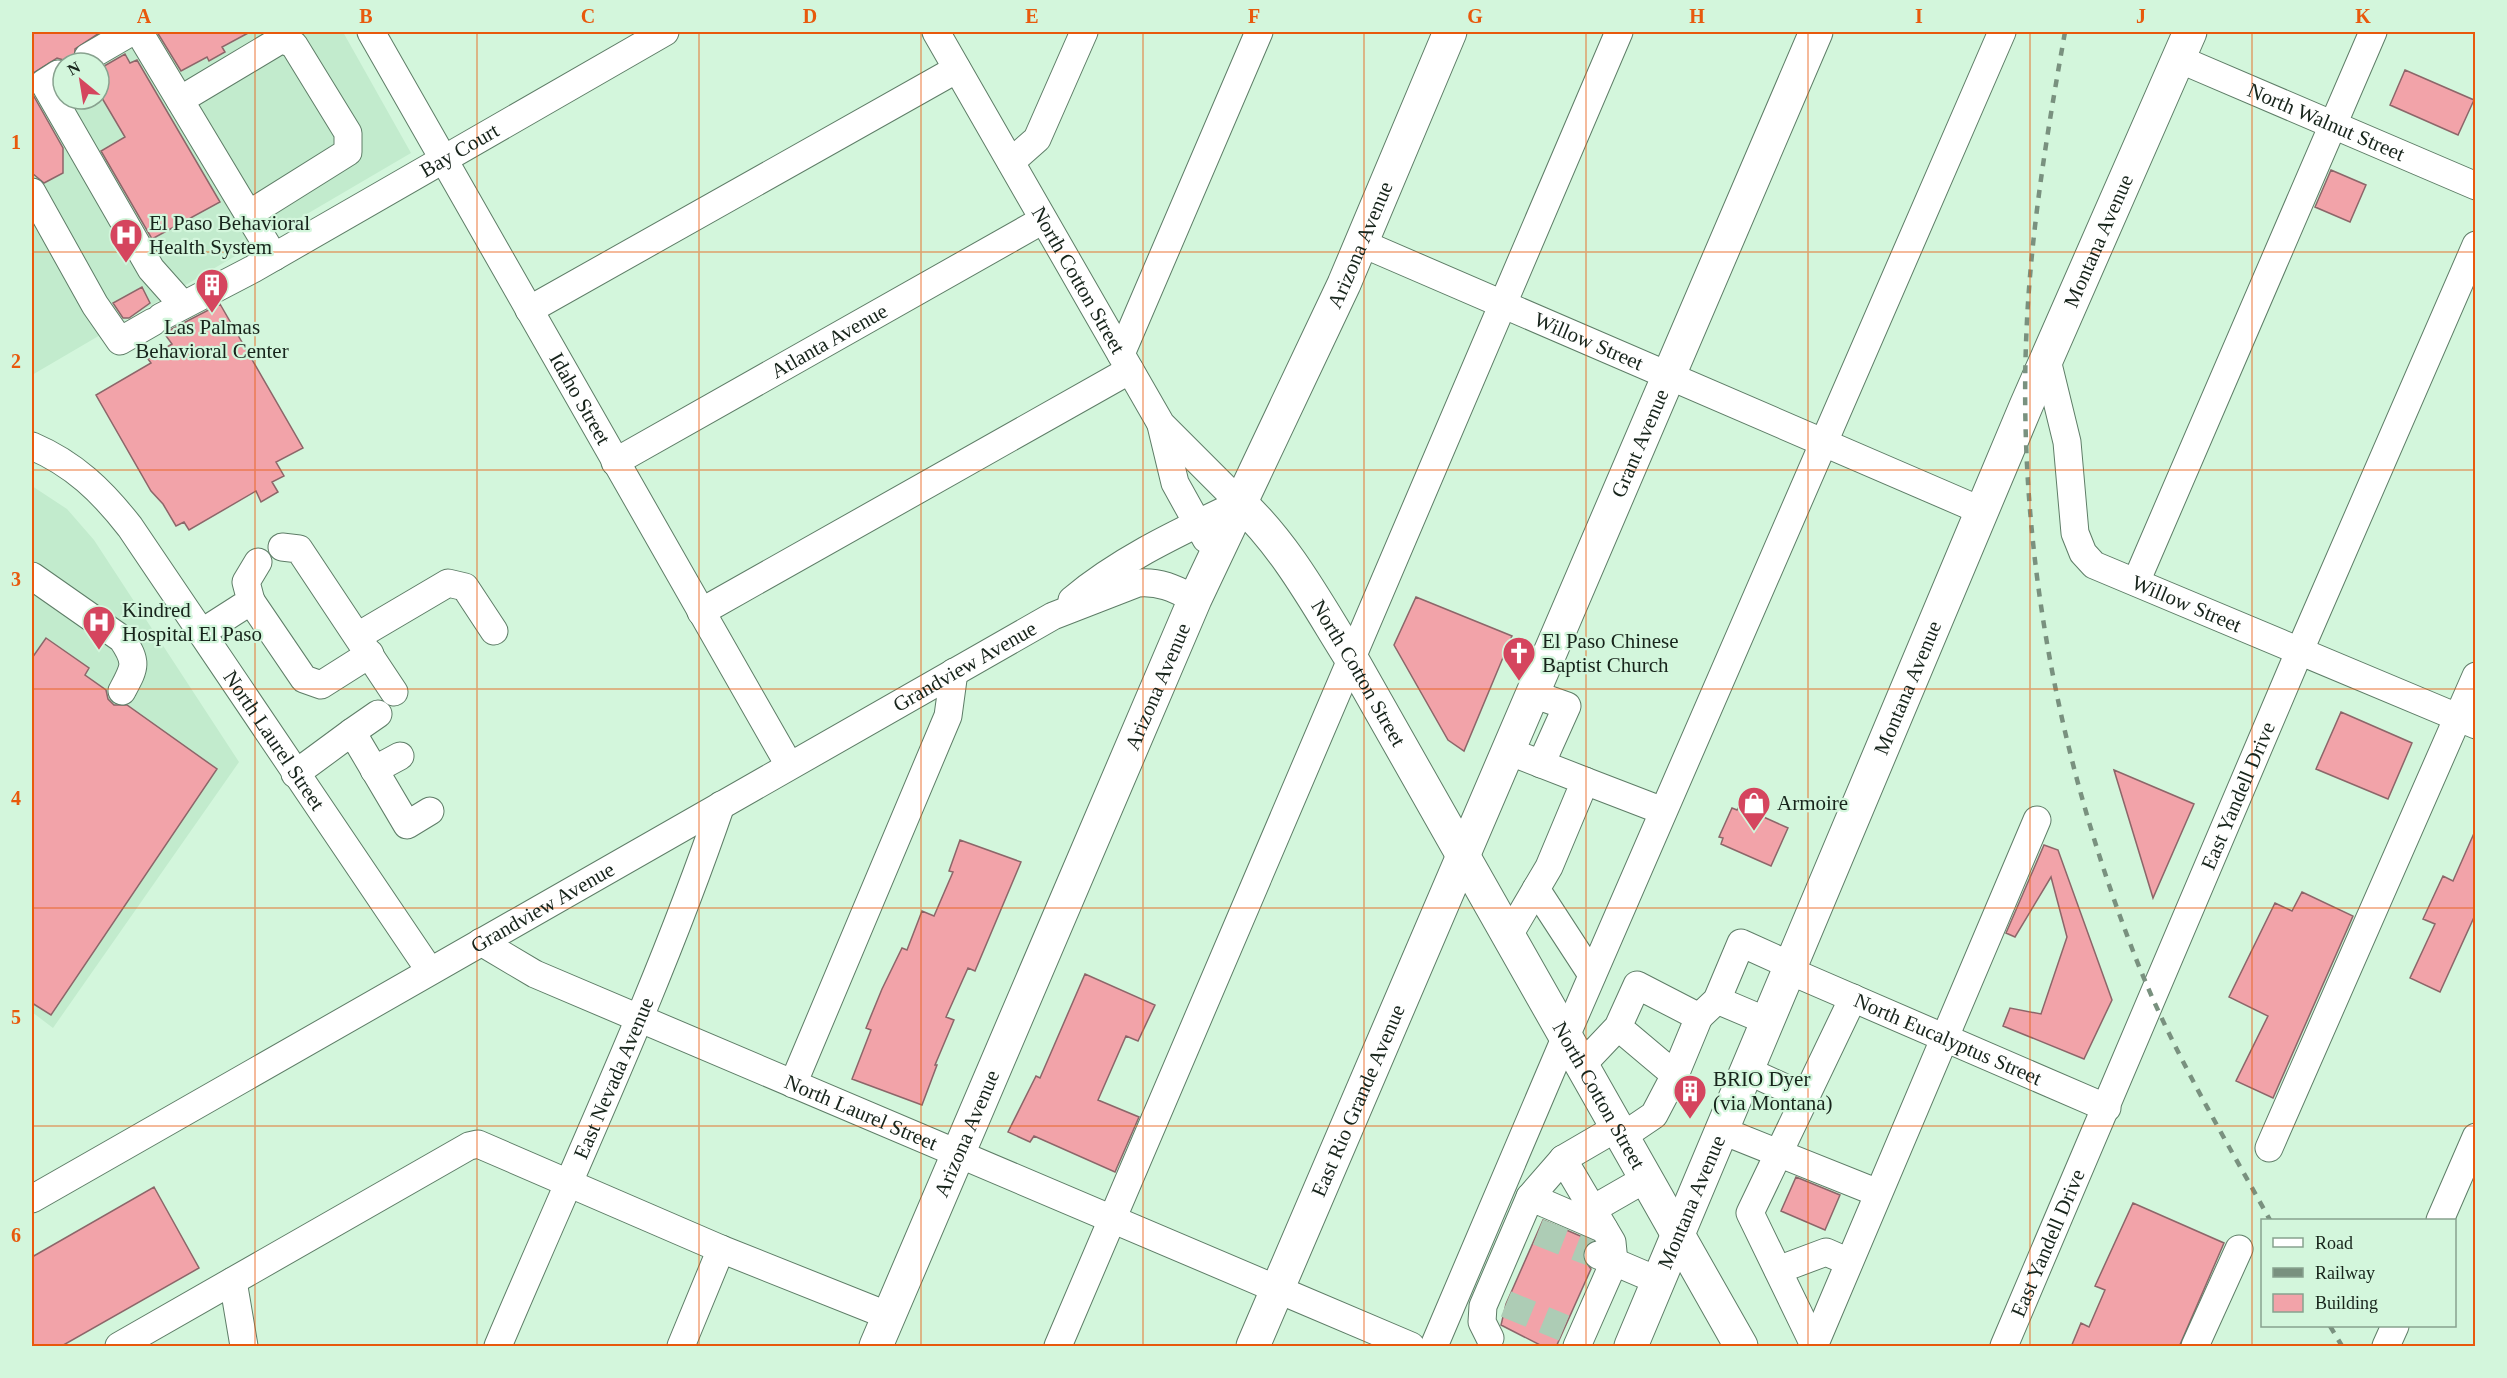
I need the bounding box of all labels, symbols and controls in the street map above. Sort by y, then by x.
text: A [137,5,152,27]
text: B [359,5,373,27]
text: C [581,5,595,27]
text: D [803,5,817,27]
text: E [1025,5,1039,27]
text: F [1248,5,1260,27]
text: G [1467,5,1483,27]
text: H [1689,5,1705,27]
text: I [1915,5,1923,27]
text: J [2136,5,2146,27]
text: K [2355,5,2371,27]
north arrow [51,51,111,111]
text: N [64,58,83,79]
street label: North Walnut Street [2244,78,2408,166]
street label: Bay Court [416,118,503,182]
text: 1 [11,131,21,153]
street label: Montana Avenue [2059,171,2138,311]
street label: Arizona Avenue [1322,178,1398,312]
street label: North Cotton Street [1027,202,1130,358]
place label: El Paso Behavioral Health System [149,211,310,259]
hospital icon: El Paso Behavioral Health System [108,217,144,264]
building icon: Las Palmas Behavioral Center [194,267,230,314]
street label: Atlanta Avenue [767,299,892,383]
street label: Willow Street [1530,307,1647,375]
place label: Las Palmas Behavioral Center [135,315,289,363]
street label: Idaho Street [544,348,616,449]
text: 2 [11,350,21,372]
street label: Grant Avenue [1606,385,1674,501]
text: 3 [11,568,21,590]
street label: Willow Street [2128,570,2245,637]
street label: North Cotton Street [1306,595,1411,751]
place label: Kindred Hospital El Paso [122,598,262,646]
hospital icon: Kindred Hospital El Paso [81,604,117,651]
street label: Grandview Avenue [889,616,1041,717]
street label: Montana Avenue [1869,617,1946,758]
street label: Arizona Avenue [1120,620,1195,754]
place label: El Paso Chinese Baptist Church [1542,629,1679,677]
church icon: El Paso Chinese Baptist Church [1501,635,1537,682]
street label: North Laurel Street [218,666,330,815]
street label: East Yandell Drive [2196,718,2280,873]
shop icon: Armoire [1736,785,1772,832]
text: 4 [11,787,21,809]
place label: Armoire [1777,791,1848,815]
street label: Grandview Avenue [467,857,619,958]
street label: North Eucalyptus Street [1850,988,2045,1090]
street label: East Nevada Avenue [569,994,659,1162]
street label: East Rio Grande Avenue [1306,1001,1410,1200]
text: 5 [11,1006,21,1028]
street label: North Cotton Street [1548,1017,1650,1174]
street label: Arizona Avenue [929,1067,1004,1201]
place label: BRIO Dyer (via Montana) [1713,1067,1833,1115]
street label: North Laurel Street [781,1069,941,1155]
building icon: BRIO Dyer (via Montana) [1672,1073,1708,1120]
street label: Montana Avenue [1653,1132,1730,1273]
street label: East Yandell Drive [2006,1165,2090,1320]
legend [2261,1219,2456,1327]
text: 6 [11,1224,21,1246]
text: Road [2315,1233,2353,1253]
text: Railway [2315,1263,2375,1283]
text: Building [2315,1293,2378,1313]

